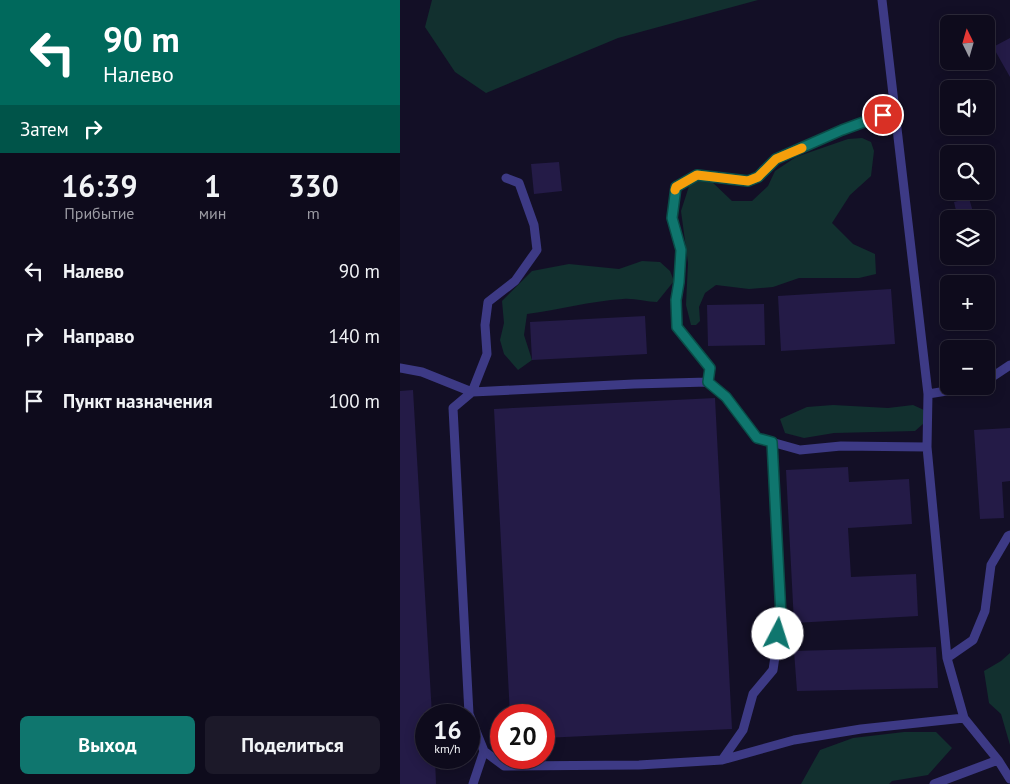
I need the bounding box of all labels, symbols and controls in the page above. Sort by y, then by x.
north arrow [940,15,995,70]
map controls [940,15,995,395]
text: 90 m [103,16,180,62]
icon: left [20,20,85,85]
text: Налево [103,60,174,88]
button: sound [940,80,995,135]
pin [862,94,904,136]
icon: arrive [869,101,897,129]
icon: right [79,115,107,143]
text: Затем [20,117,69,141]
button: search [940,145,995,200]
text: 16:39 [61,166,137,205]
text: 1 [204,166,221,205]
text: 330 [288,166,339,205]
text: Прибытие [64,203,135,223]
text: мин [199,203,226,223]
text: m [307,203,320,223]
button: layers [940,210,995,265]
icon: left [20,257,48,285]
text: Налево [63,259,124,283]
text: 90 m [339,259,380,283]
button: + [940,275,995,330]
icon: right [20,322,48,350]
text: Направо [63,324,134,348]
text: 140 m [328,324,380,348]
button: − [940,340,995,395]
icon: arrive [20,387,48,415]
text: Пункт назначения [63,389,213,413]
text: 100 m [328,389,380,413]
position arrow [751,607,803,659]
speed limit sign: 20 [490,704,555,769]
text: 16 [433,714,462,746]
button: Выход [20,716,195,774]
button: Поделиться [205,716,380,774]
text: km/h [434,741,461,756]

